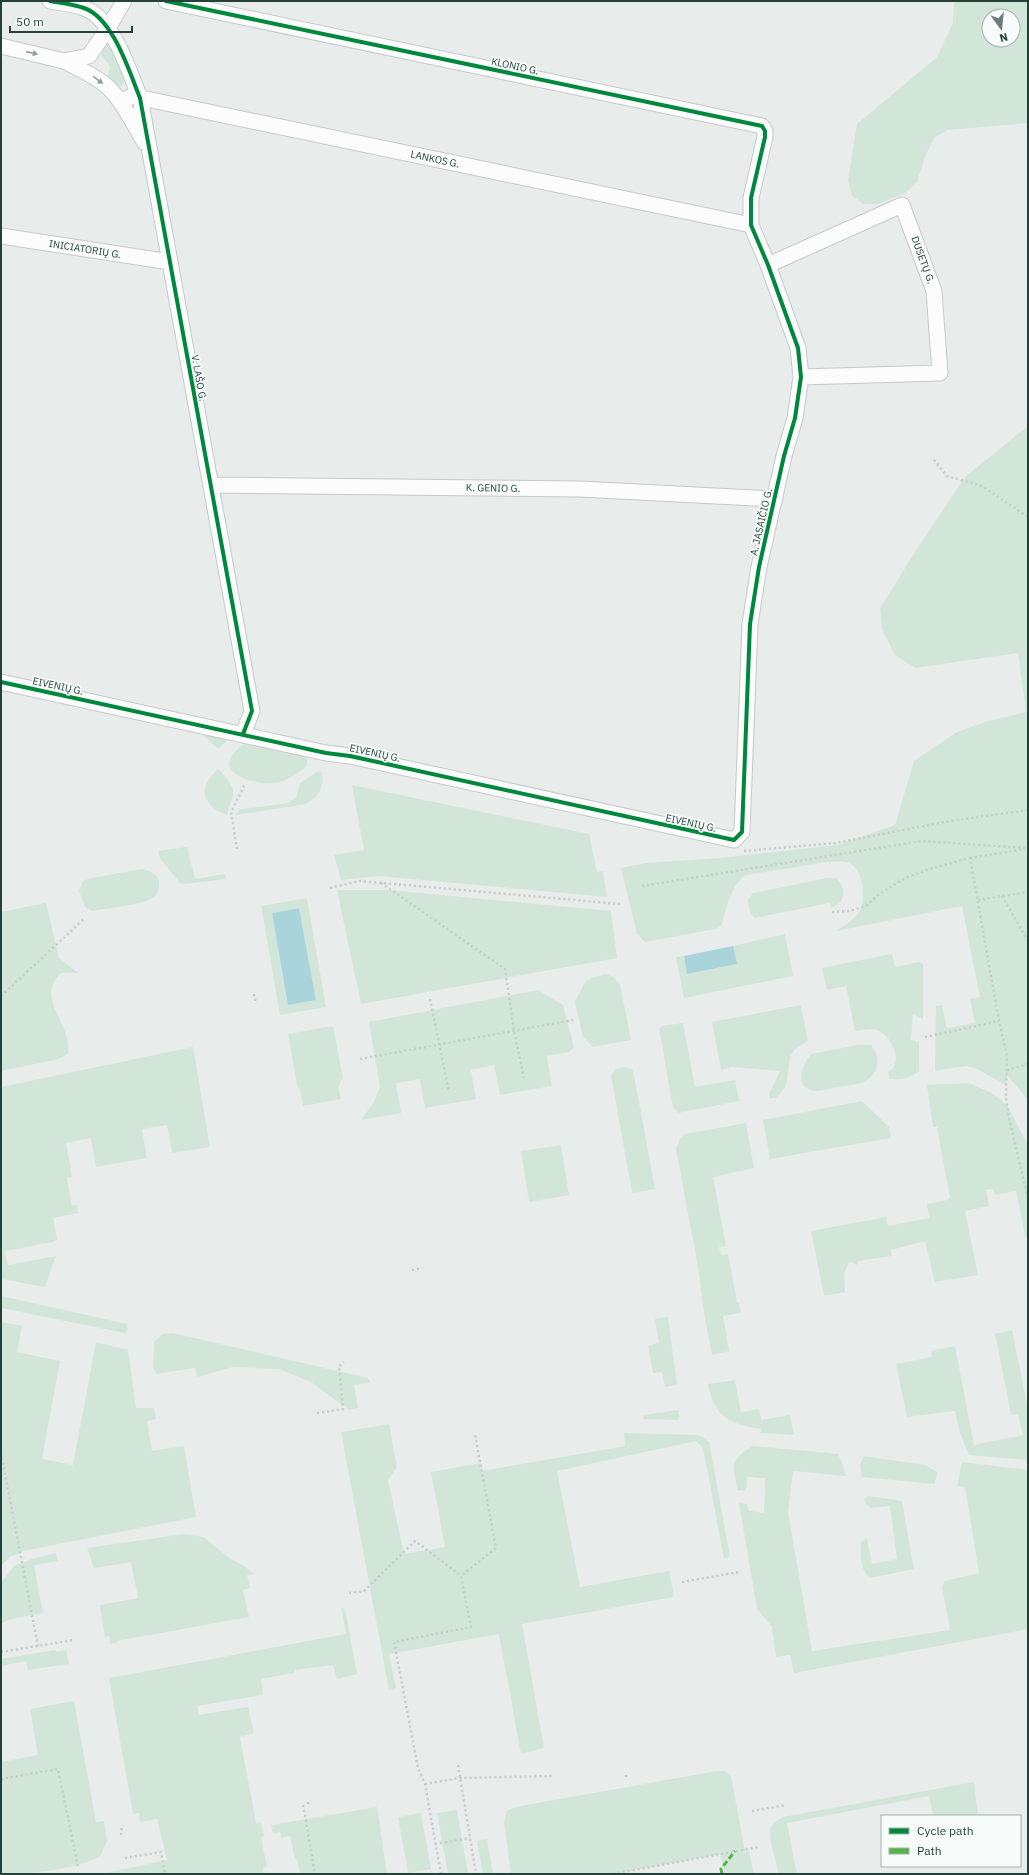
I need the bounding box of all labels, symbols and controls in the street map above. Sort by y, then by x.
scale bar [10,8,132,34]
north arrow [981,8,1021,48]
text: 50 m [16,14,44,29]
text: N [998,30,1009,45]
one-way arrow [26,51,39,57]
street label: KLONIO G. [490,55,540,77]
one-way arrow [92,76,103,84]
street label: LANKOS G. [409,147,461,171]
street label: DUSETŲ G. [908,234,938,286]
street label: INICIATORIŲ G. [48,237,122,261]
street label: V. LAŠO G. [189,354,209,402]
street label: K. GENIO G. [466,481,520,495]
street label: A. JASAIČIO G. [747,487,775,557]
street label: EIVENIŲ G. [31,674,85,698]
street label: EIVENIŲ G. [348,741,402,765]
street label: EIVENIŲ G. [664,811,718,835]
legend [881,1815,1021,1867]
text: Cycle path [917,1823,974,1838]
text: Path [917,1843,942,1858]

